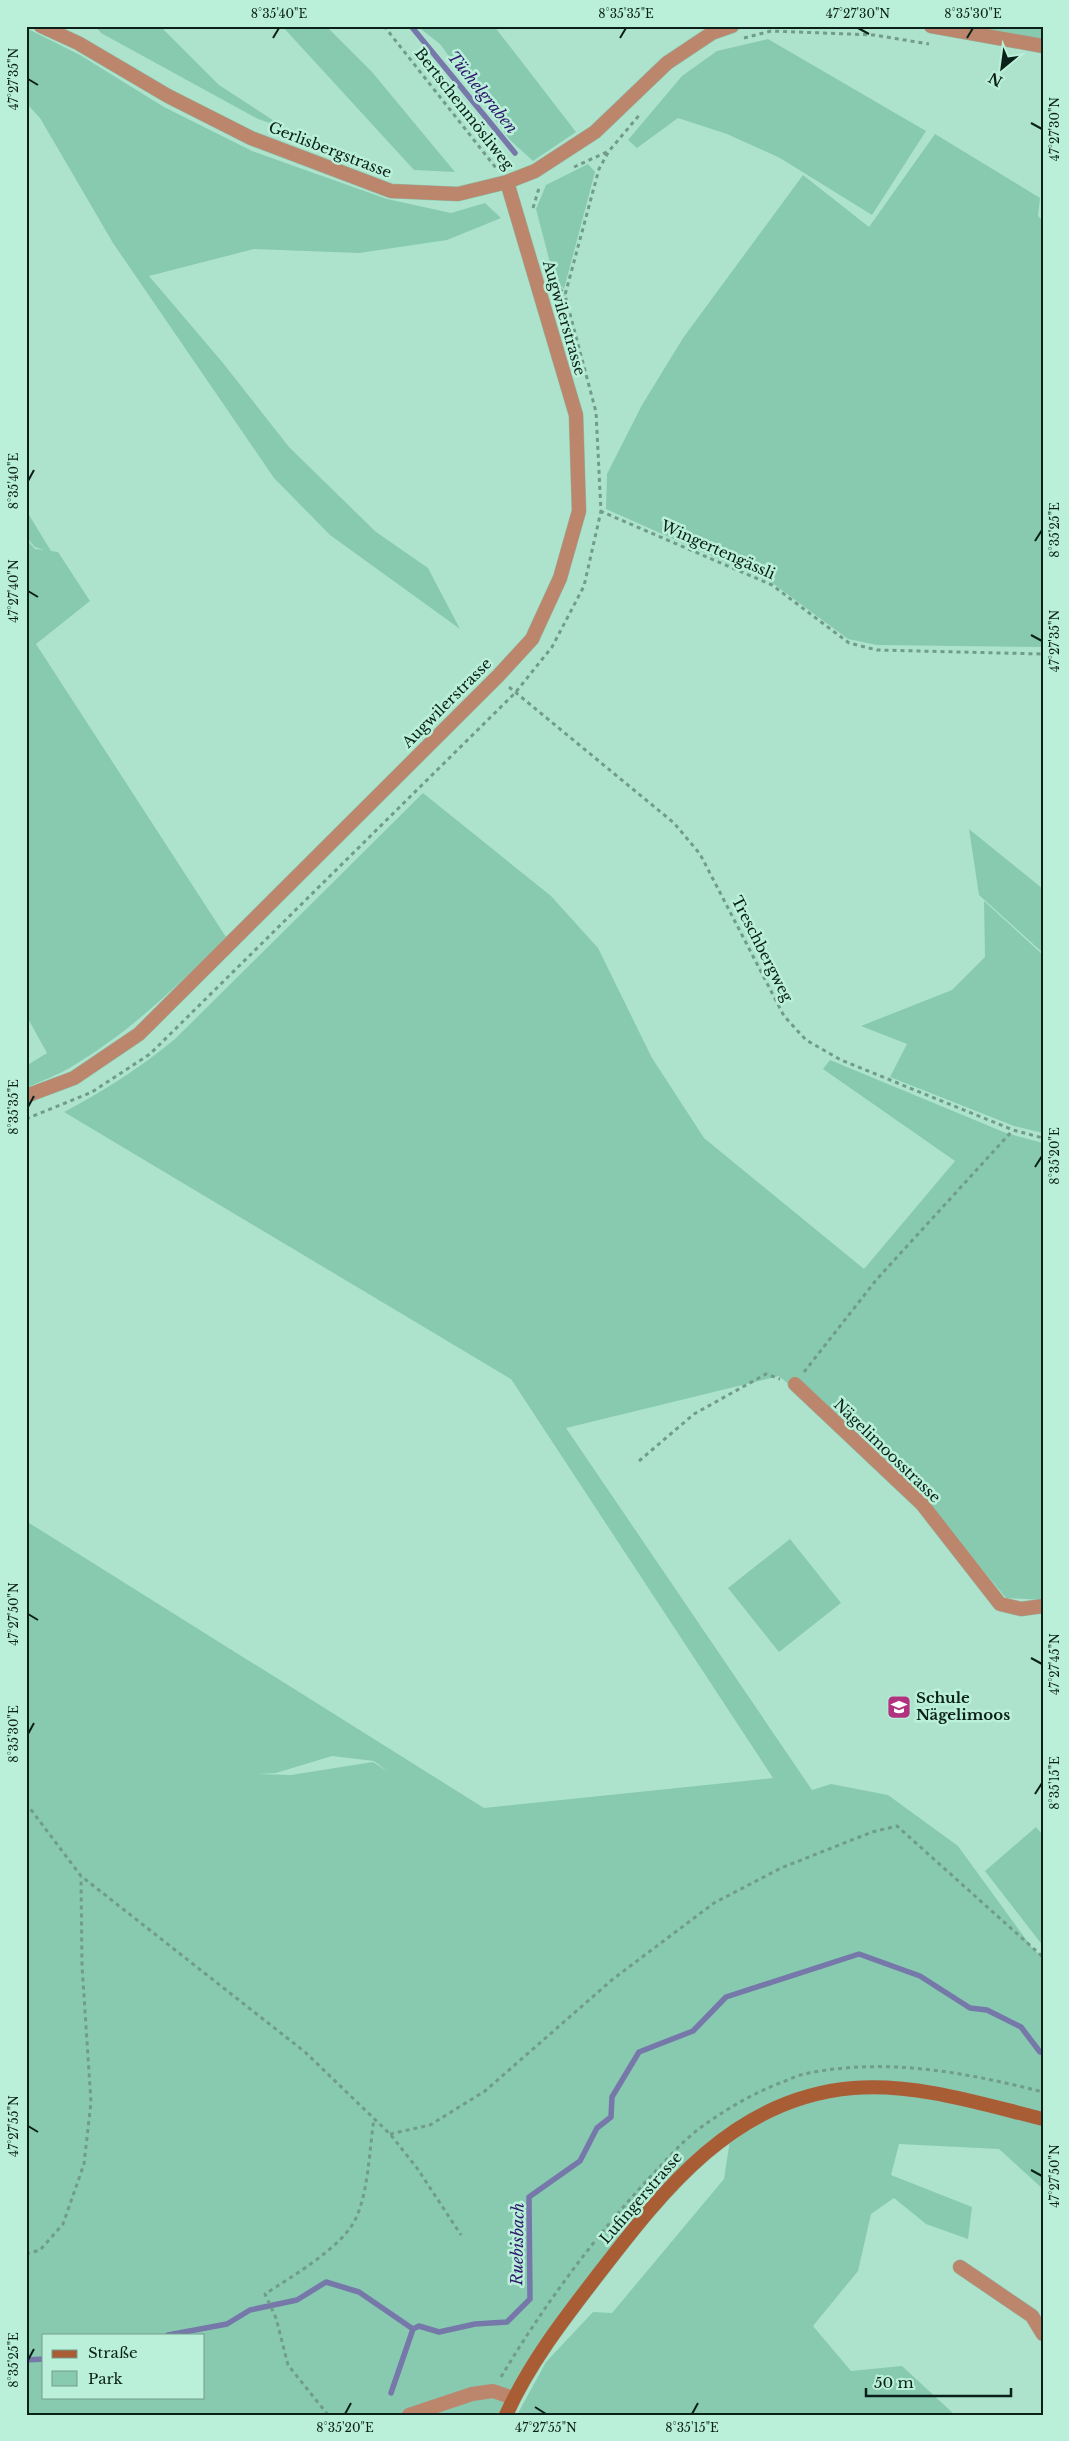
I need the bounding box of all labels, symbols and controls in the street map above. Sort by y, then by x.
text: 8°35'40"E [251,6,308,21]
text: 8°35'35"E [598,6,654,21]
text: 47°27'30"N [826,6,890,21]
text: 8°35'30"E [944,6,1002,21]
north arrow [976,42,1026,92]
street label: Bertschenmösliweg [411,44,519,174]
water label: Tüchelgraben [444,47,522,137]
text: 47°27'35"N [6,48,21,110]
text: N [986,68,1006,90]
text: 47°27'30"N [1047,97,1062,161]
street label: Gerlisbergstrasse [266,117,394,182]
street label: Augwilerstrasse [539,257,590,378]
text: 8°35'40"E [6,452,21,509]
text: 8°35'25"E [1047,502,1062,558]
street label: Wingertengässli [657,515,778,583]
text: 47°27'40"N [6,559,21,623]
text: 47°27'35"N [1047,610,1062,672]
street label: Augwilerstrasse [397,654,495,752]
street label: Treschbergweg [728,893,798,1006]
text: 8°35'35"E [6,1079,21,1135]
text: 8°35'20"E [1047,1127,1062,1185]
street label: Nägelimoosstrasse [830,1395,945,1507]
text: 47°27'50"N [6,1582,21,1646]
text: 47°27'45"N [1047,1633,1062,1695]
place label: Schule Nägelimoos [916,1688,1010,1724]
school or university icon: Schule Nägelimoos [886,1694,912,1720]
text: 8°35'30"E [6,1705,21,1763]
text: 8°35'15"E [1047,1756,1062,1810]
text: 47°27'55"N [6,2095,21,2157]
text: 47°27'50"N [1047,2144,1062,2208]
street label: Lufingerstrasse [595,2148,686,2248]
water label: Ruebisbach [506,2202,528,2287]
text: 8°35'25"E [6,2332,21,2388]
legend [42,2334,205,2398]
text: Straße [88,2343,138,2362]
scale bar [866,2366,1012,2398]
text: Park [88,2369,124,2388]
text: 50 m [874,2373,914,2392]
text: 8°35'20"E [316,2420,374,2435]
text: 47°27'55"N [515,2420,577,2435]
text: 8°35'15"E [665,2420,719,2435]

